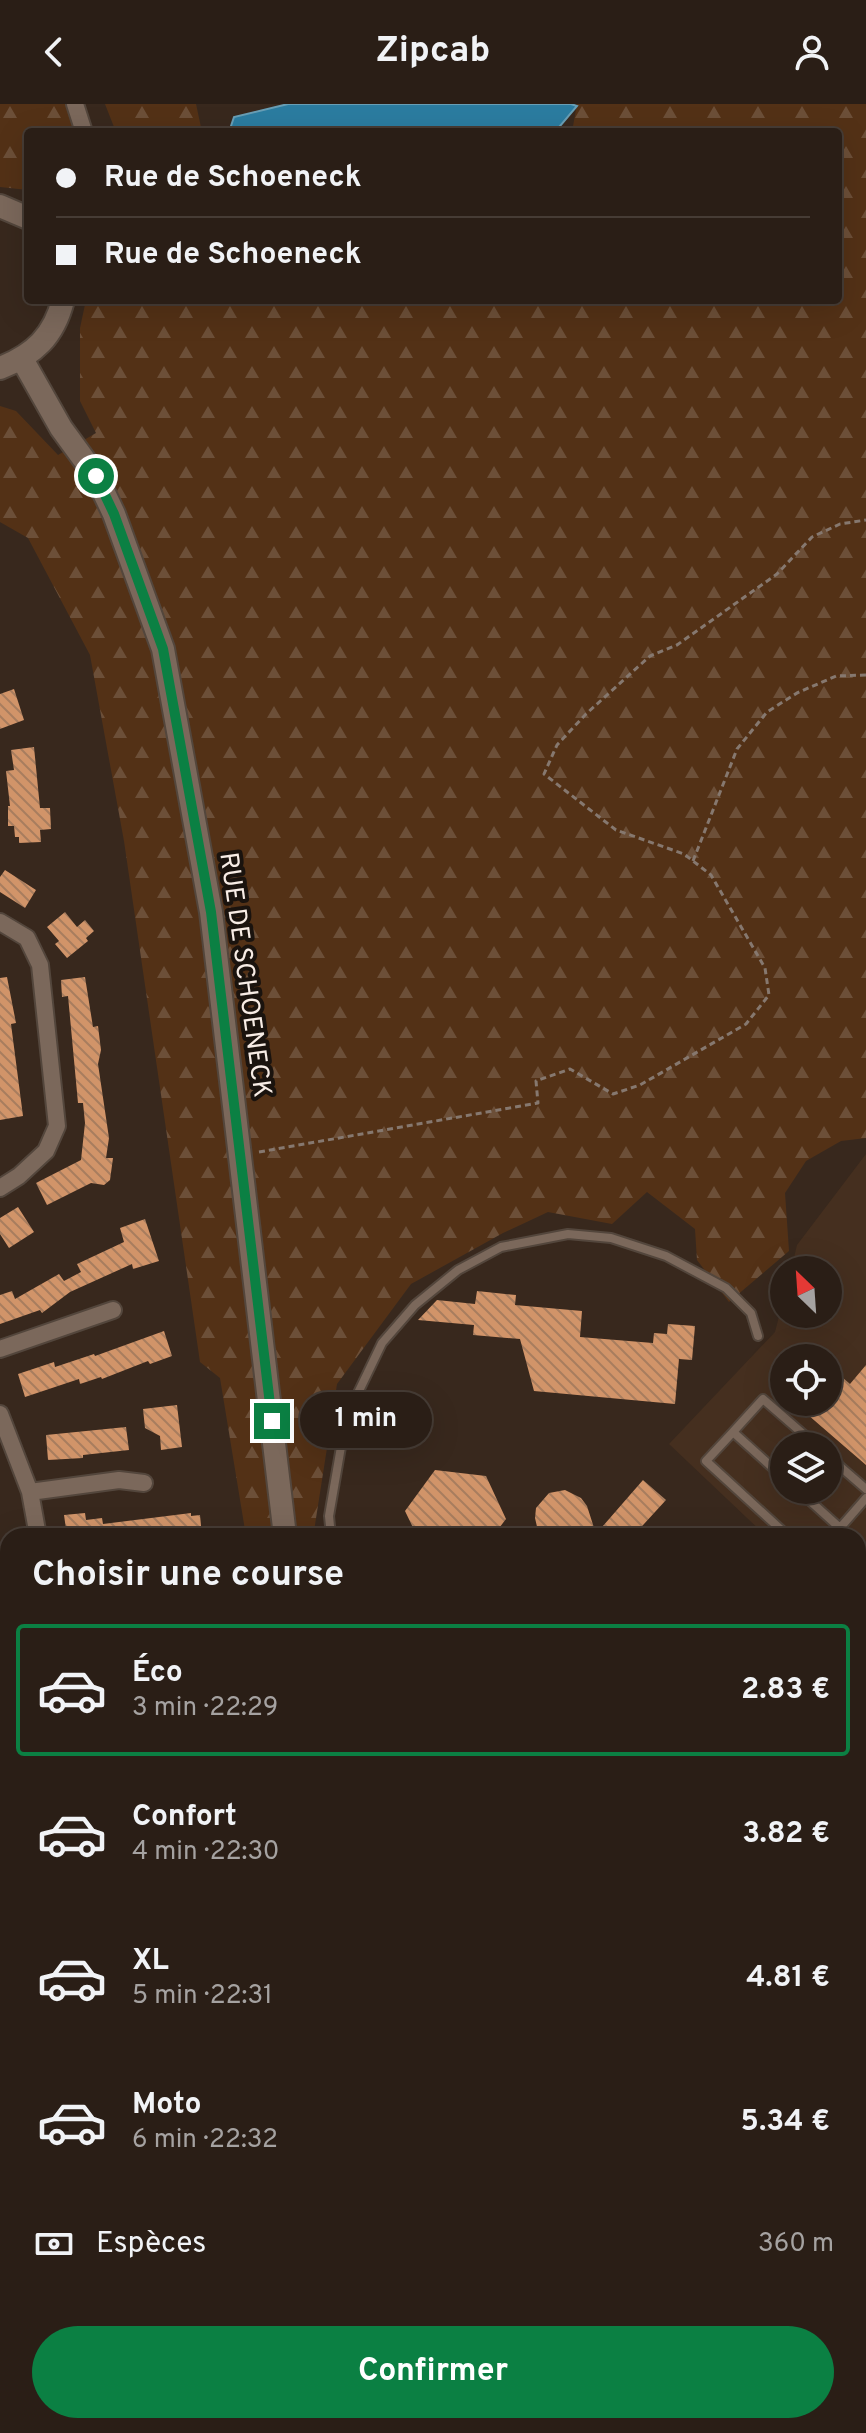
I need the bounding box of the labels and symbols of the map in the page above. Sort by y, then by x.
route start [78,458,114,494]
street label: RUE DE SCHOENECK [210,850,278,1100]
north arrow [770,1256,842,1328]
callout: 1 min [300,1393,432,1449]
route end [254,1403,290,1439]

